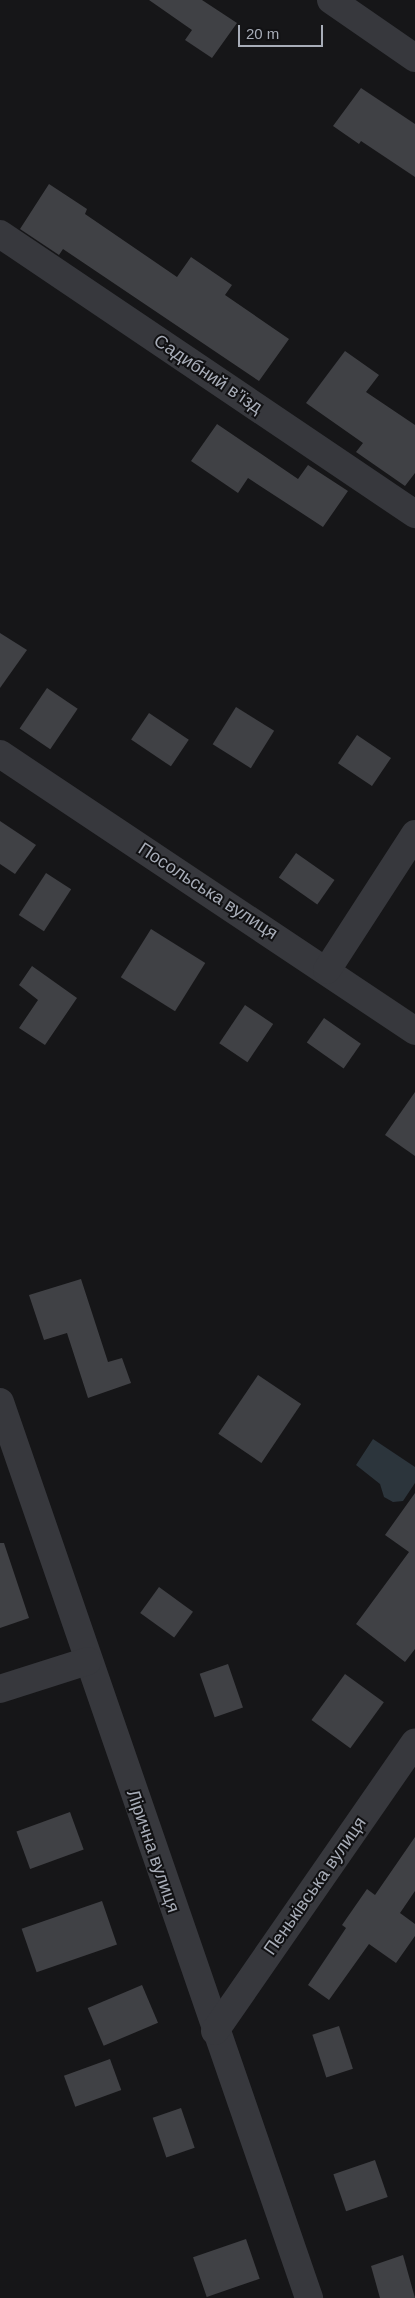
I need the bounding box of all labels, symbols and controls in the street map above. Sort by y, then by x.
scale bar [240,15,325,47]
text: 20 m [246,25,279,42]
street label: Садибний в’їзд [150,330,266,418]
street label: Посольська вулиця [134,838,282,944]
street label: Лірична вулиця [122,1787,184,1915]
street label: Пеньківська вулиця [259,1813,371,1959]

